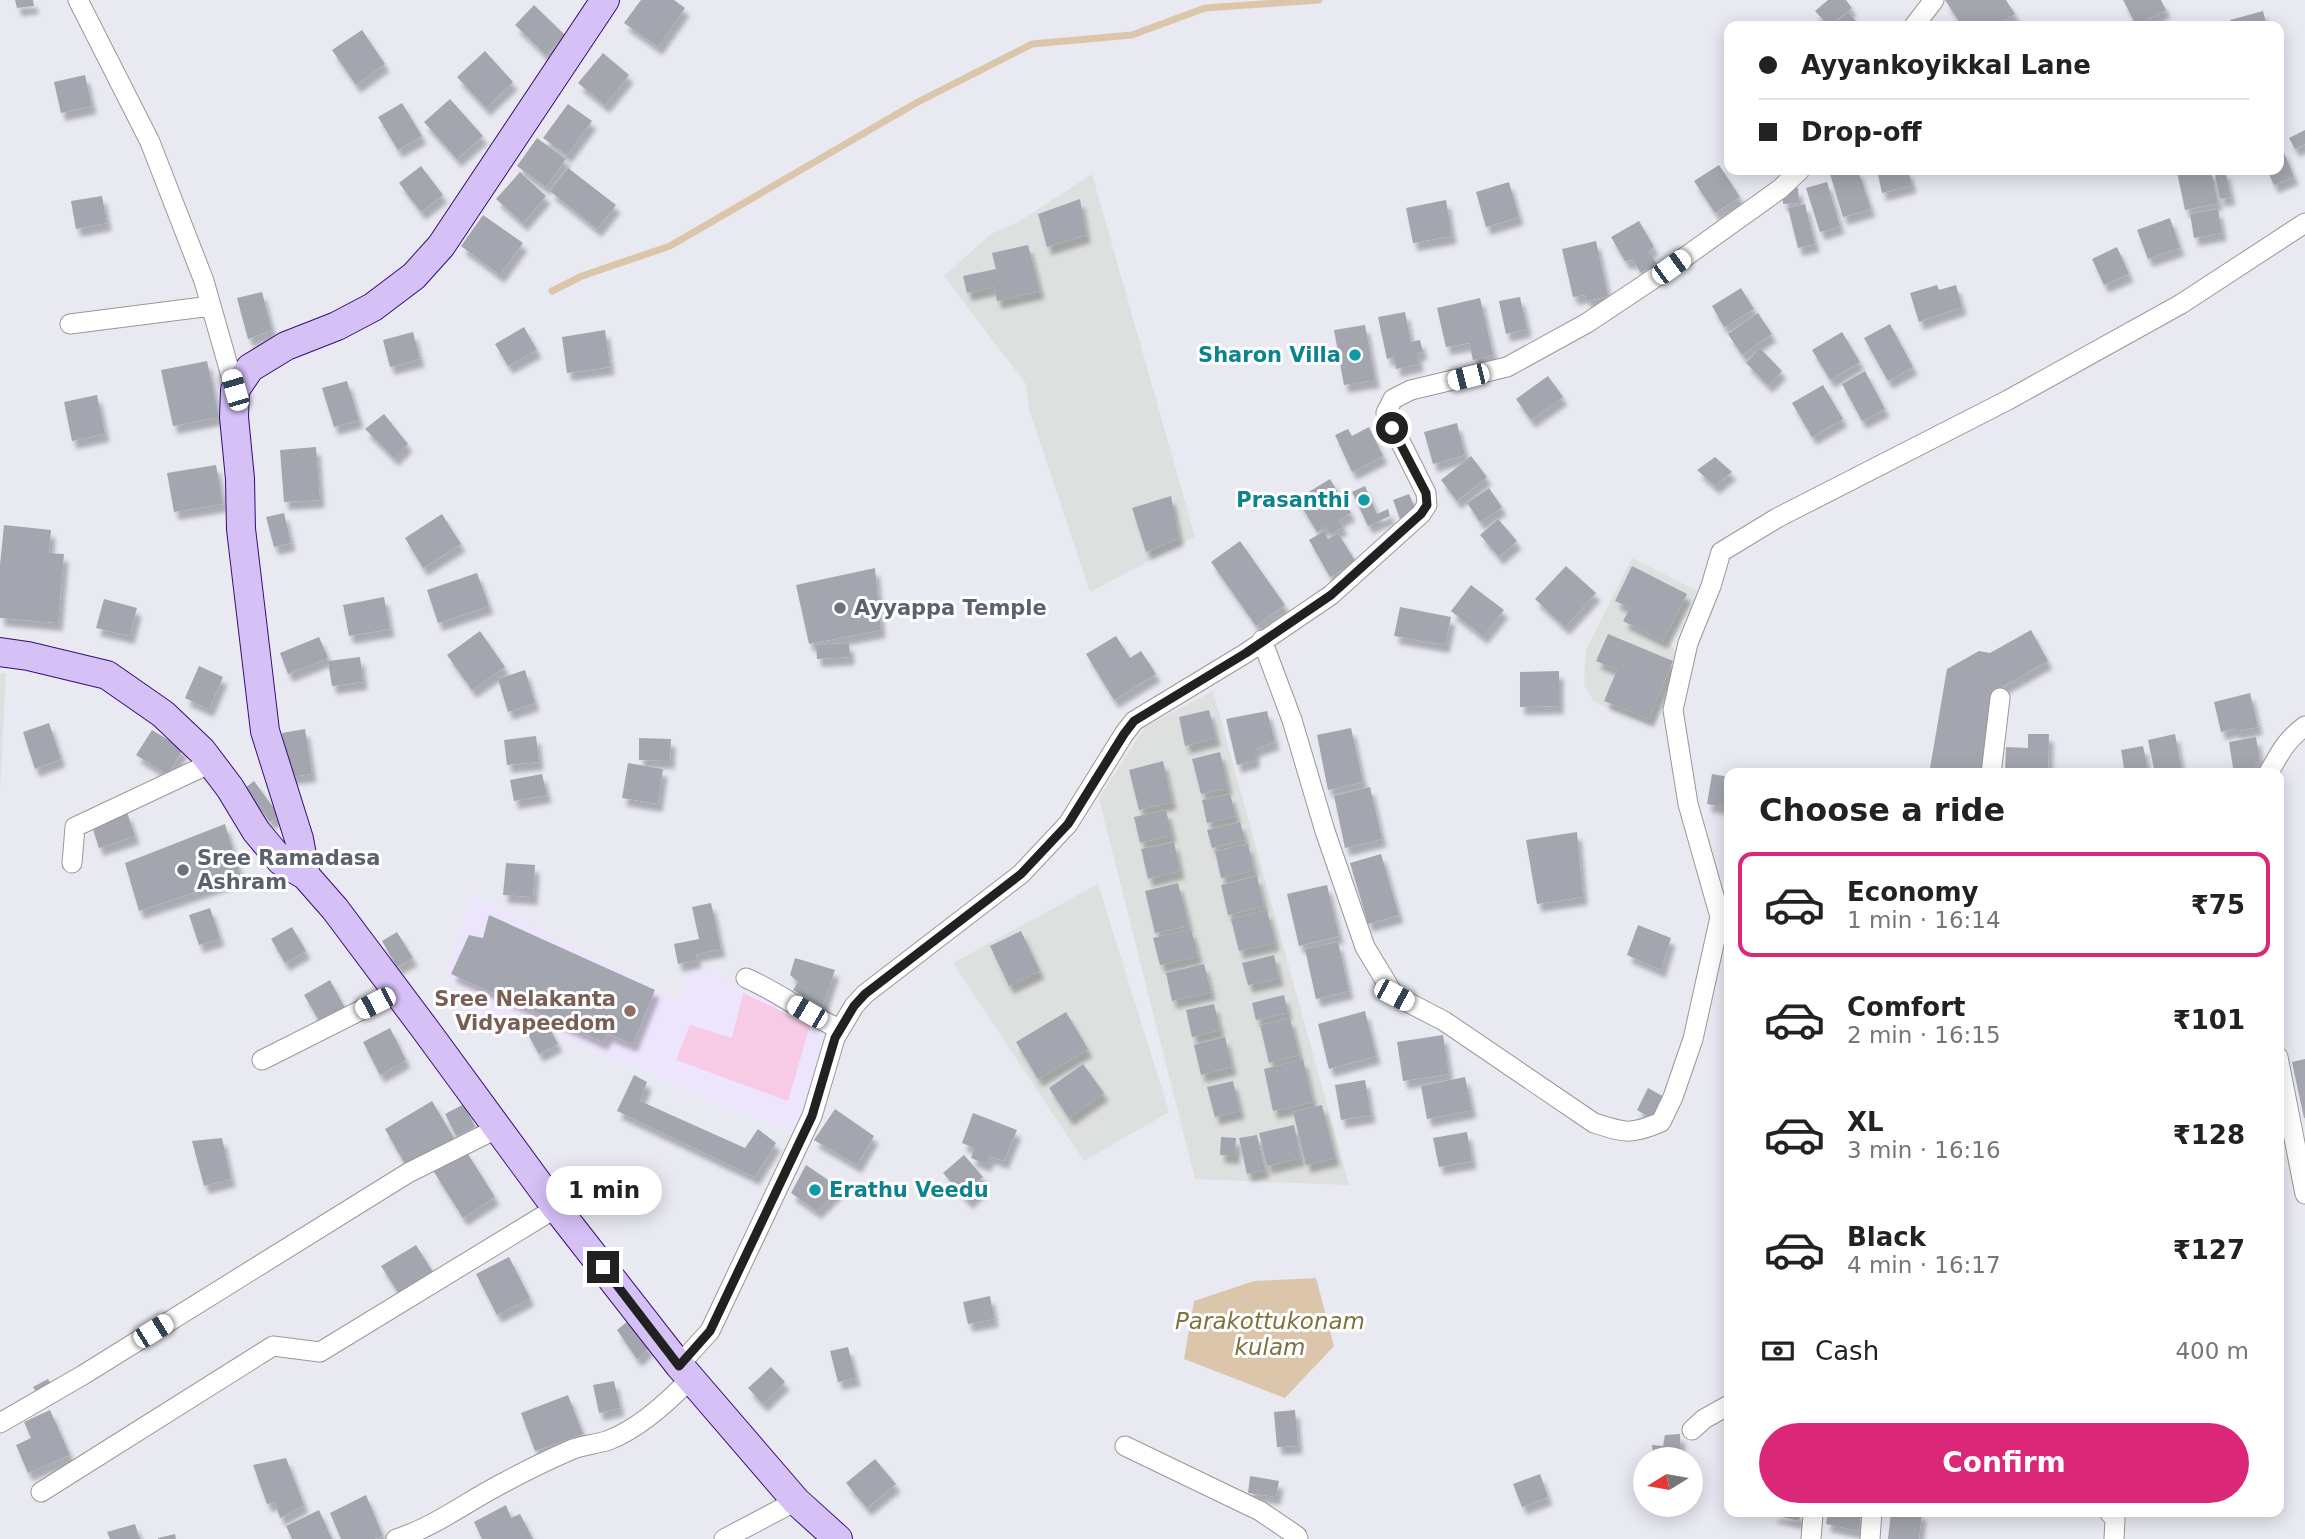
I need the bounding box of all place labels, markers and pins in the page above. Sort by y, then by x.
place label: Sharon Villa [1198,343,1341,367]
marker: Sharon Villa [1347,347,1363,363]
place label: Prasanthi [1236,488,1350,512]
marker: Prasanthi [1356,492,1372,508]
place label: Ayyappa Temple [854,596,1047,620]
marker: Ayyappa Temple [832,600,848,616]
place label: Sree Ramadasa Ashram [197,846,381,894]
marker: Sree Ramadasa Ashram [175,862,191,878]
place label: Sree Nelakanta Vidyapeedom [434,987,616,1035]
marker: Sree Nelakanta Vidyapeedom [622,1003,638,1019]
place label: Erathu Veedu [829,1178,989,1202]
marker: Erathu Veedu [807,1182,823,1198]

